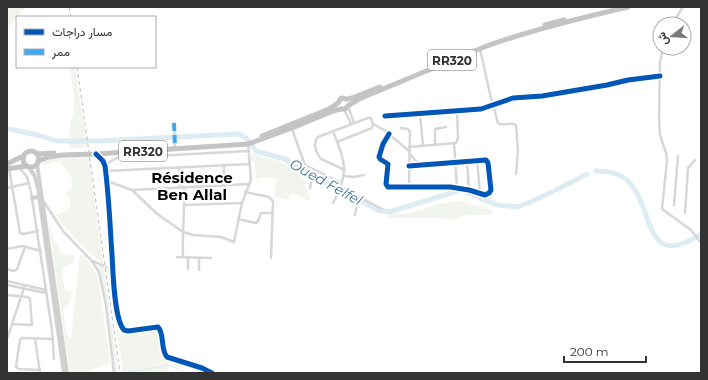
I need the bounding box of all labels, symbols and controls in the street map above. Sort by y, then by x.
legend [16,16,156,68]
north arrow [652,16,692,56]
text: مسار دراجات [52,24,112,40]
text: ش [654,31,671,47]
text: ممر [51,44,70,60]
road number: RR320 [428,50,476,70]
road number: RR320 [119,141,167,161]
water label: Oued Felfel [286,155,366,209]
district label: Résidence Ben Allal [151,168,233,204]
scale bar [564,338,646,364]
text: 200 m [570,344,609,359]

